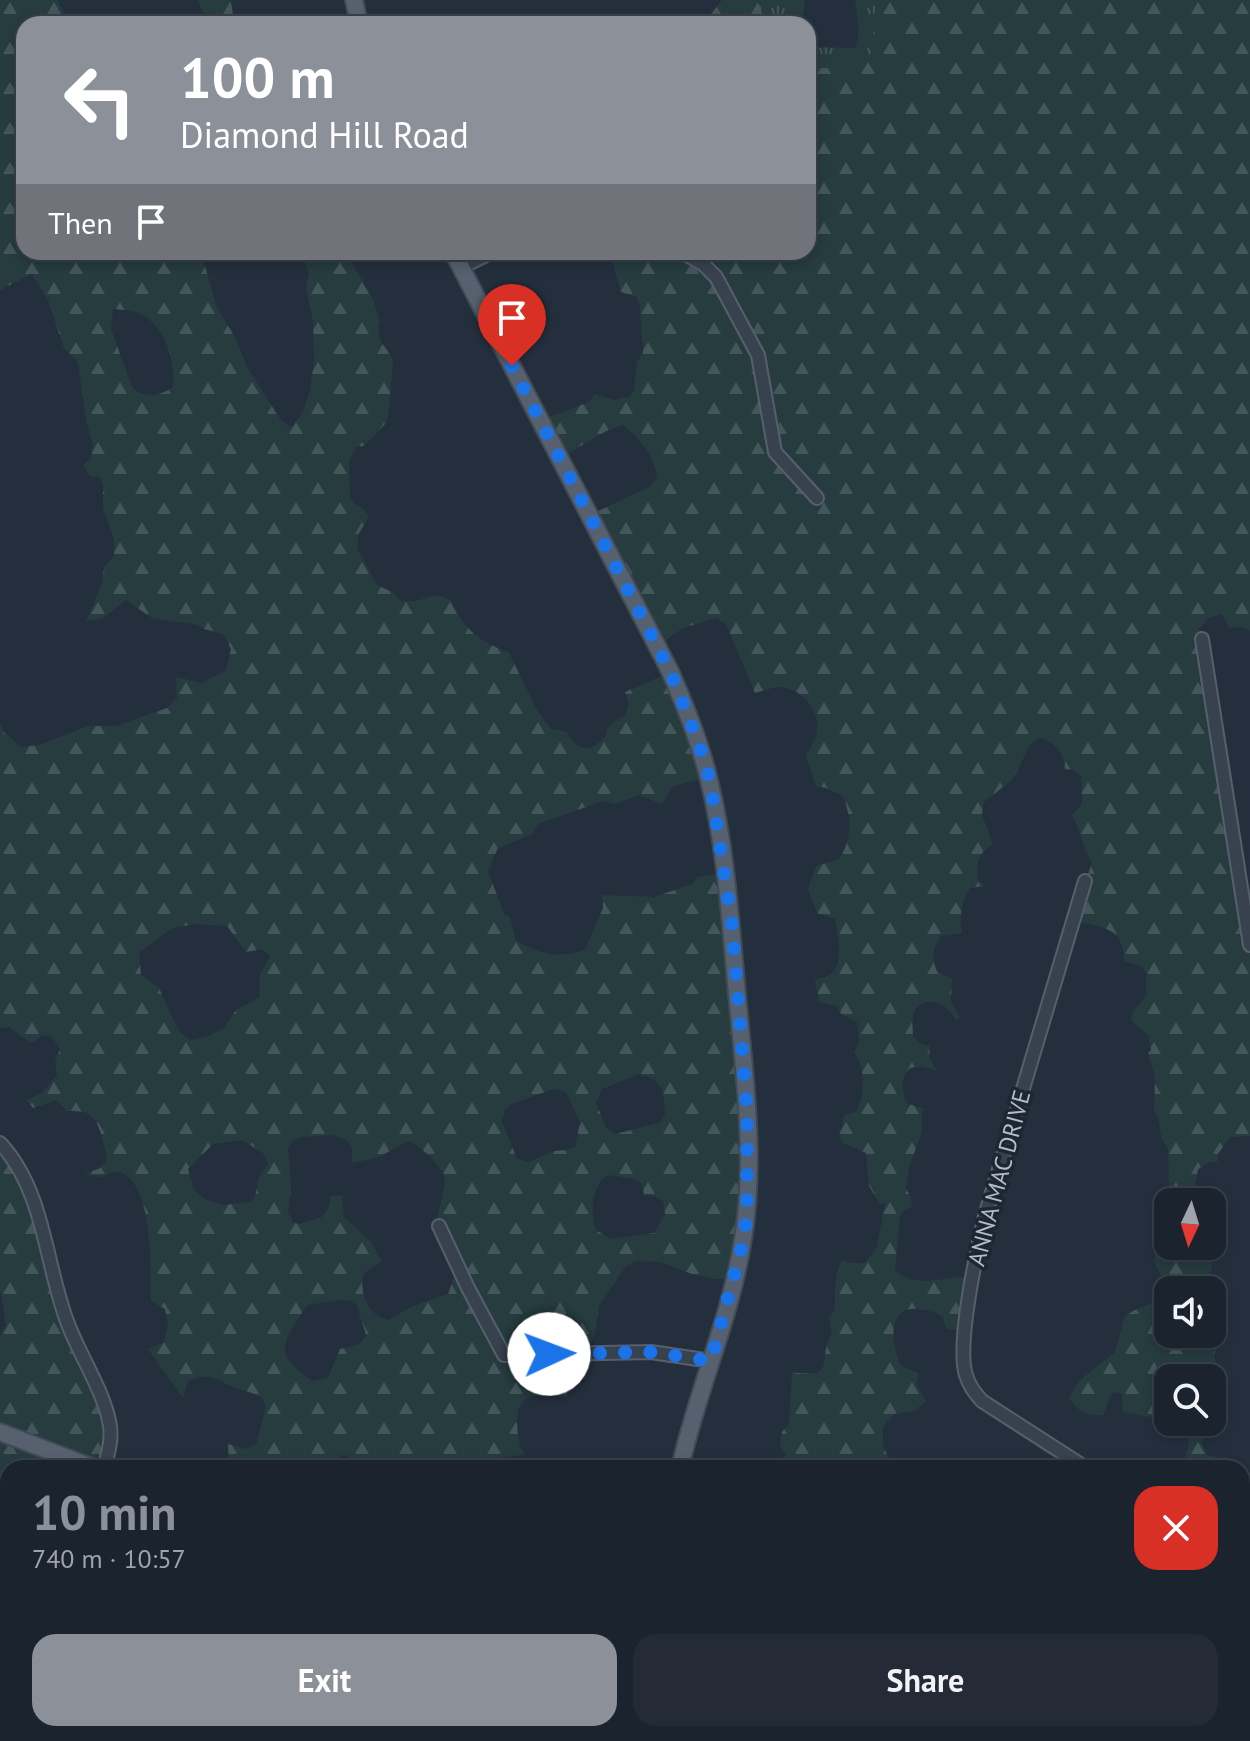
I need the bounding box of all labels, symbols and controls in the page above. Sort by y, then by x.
text: 100 m [180,41,335,113]
icon: left [48,48,152,152]
text: Diamond Hill Road [180,111,469,158]
icon: arrive [129,200,173,244]
text: Then [48,203,113,242]
pin [478,284,546,366]
icon: arrive [490,296,534,340]
street label: ANNA MAC DRIVE [961,1087,1037,1269]
north arrow [1154,1188,1226,1260]
map controls [1154,1188,1226,1436]
button: sound [1154,1276,1226,1348]
position arrow [507,1312,591,1396]
button: search [1154,1364,1226,1436]
text: 10 min [32,1481,176,1543]
button: close [1134,1486,1218,1570]
text: 740 m · 10:57 [32,1542,186,1575]
button: Exit [32,1634,617,1726]
button: Share [633,1634,1218,1726]

